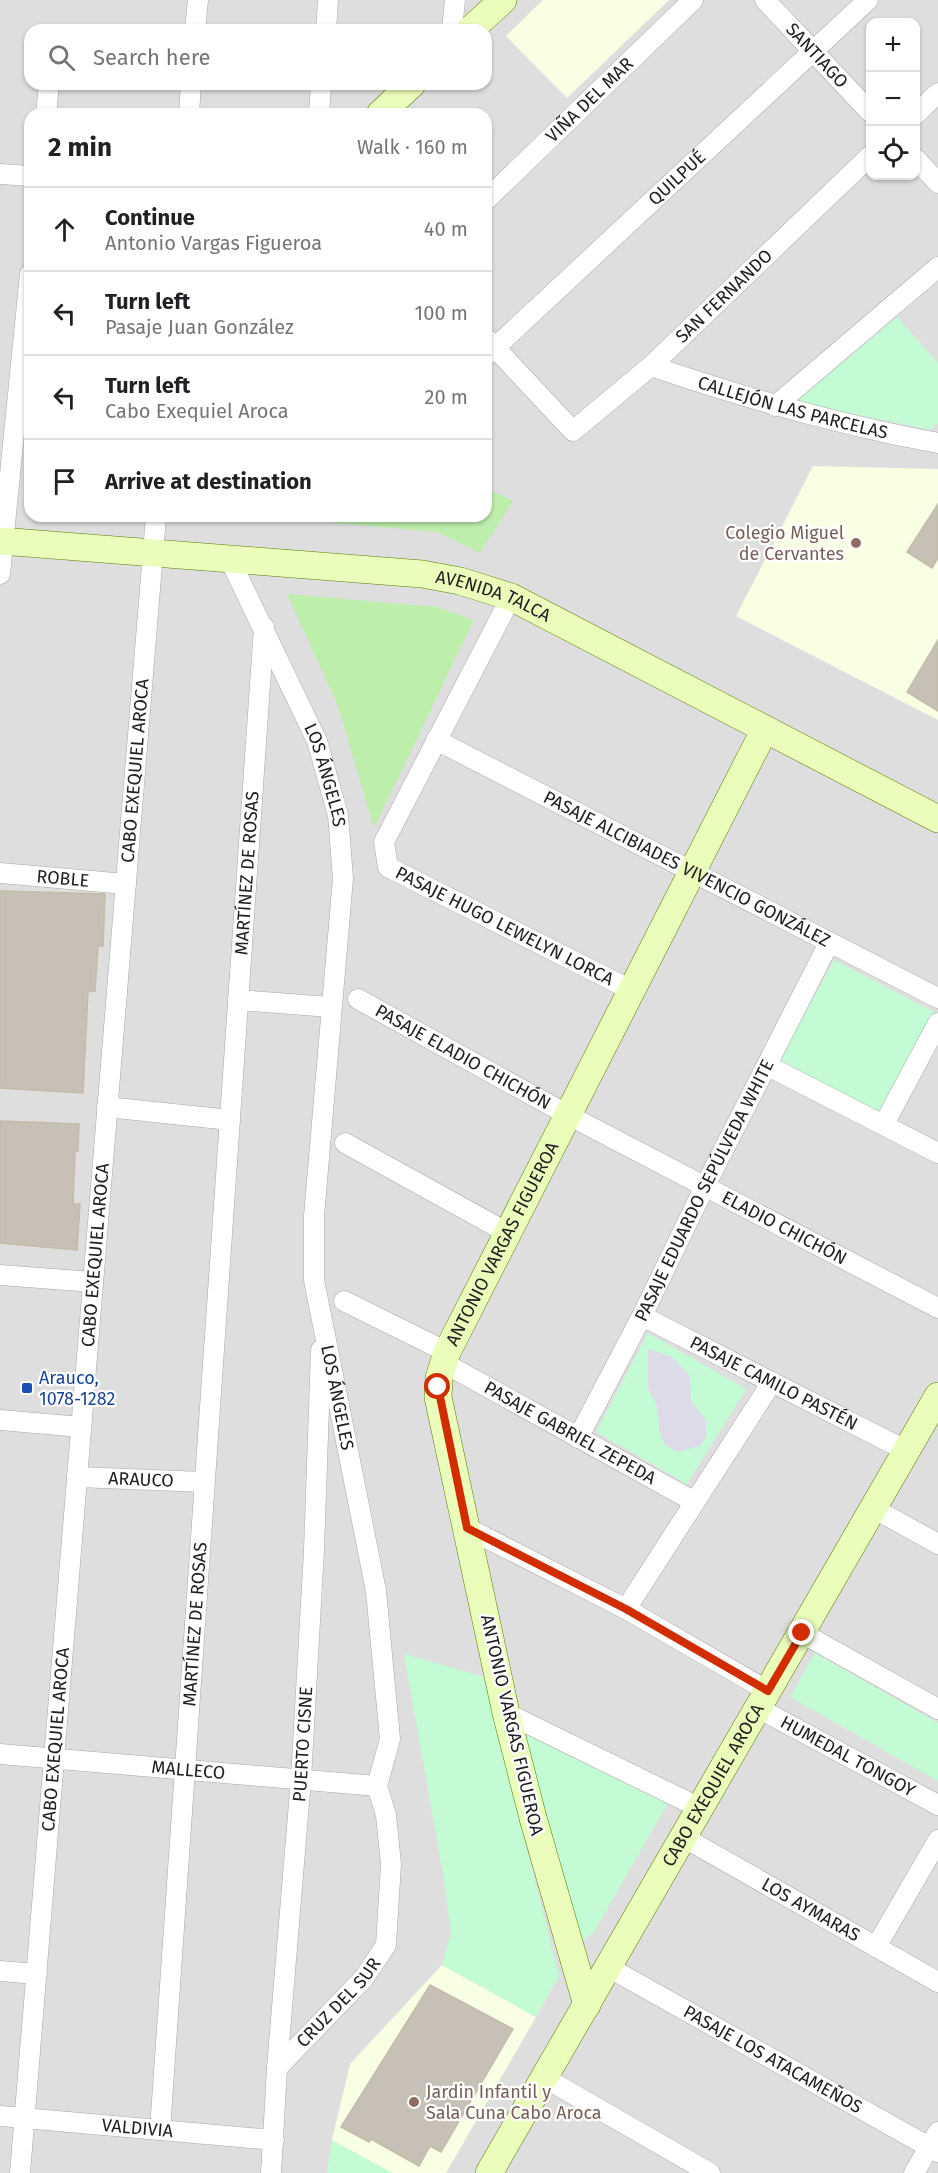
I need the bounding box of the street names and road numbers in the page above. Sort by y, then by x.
street label: SANTIAGO [781,18,853,92]
street label: VIÑA DEL MAR [541,53,638,147]
street label: QUILPUÉ [644,145,710,210]
street label: SAN FERNANDO [671,245,777,347]
street label: CALLEJÓN LAS PARCELAS [695,371,890,444]
street label: AVENIDA TALCA [434,566,555,627]
street label: CABO EXEQUIEL AROCA [117,677,154,864]
street label: LOS ÁNGELES [299,720,350,828]
street label: PASAJE ALCIBIADES VIVENCIO GONZÁLEZ [540,786,834,952]
street label: MARTÍNEZ DE ROSAS [230,790,264,956]
street label: PASAJE HUGO LEWELYN LORCA [392,862,618,991]
street label: ROBLE [36,865,90,892]
street label: PASAJE ELADIO CHICHÓN [371,1000,555,1114]
street label: PASAJE EDUARDO SEPÚLVEDA WHITE [630,1056,779,1325]
street label: ANTONIO VARGAS FIGUEROA [441,1137,564,1350]
street label: CABO EXEQUIEL AROCA [77,1162,114,1348]
street label: ELADIO CHICHÓN [718,1186,851,1270]
street label: PASAJE CAMILO PASTÉN [686,1331,861,1435]
street label: LOS ÁNGELES [316,1343,359,1452]
street label: PASAJE GABRIEL ZEPEDA [480,1376,660,1489]
street label: ARAUCO [108,1467,174,1492]
street label: MARTÍNEZ DE ROSAS [178,1541,212,1707]
street label: ANTONIO VARGAS FIGUEROA [476,1612,548,1838]
street label: CABO EXEQUIEL AROCA [37,1646,74,1832]
street label: PUERTO CISNE [288,1686,317,1803]
street label: CABO EXEQUIEL AROCA [657,1699,769,1870]
street label: HUMEDAL TONGOY [777,1711,919,1802]
street label: MALLECO [151,1756,226,1784]
street label: LOS AYMARAS [758,1873,864,1946]
street label: CRUZ DEL SUR [292,1953,385,2052]
street label: PASAJE LOS ATACAMEÑOS [680,2001,866,2118]
street label: VALDIVIA [101,2114,175,2142]

